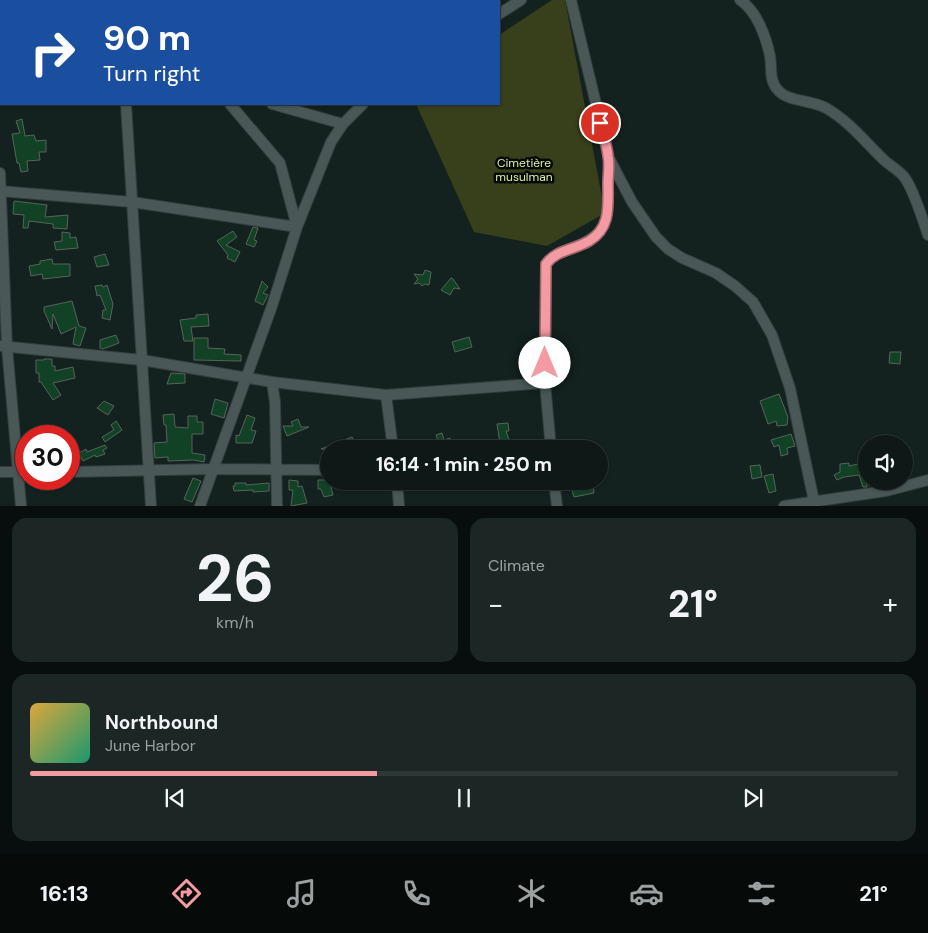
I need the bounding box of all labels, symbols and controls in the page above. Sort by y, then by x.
text: 90 m [103,15,191,61]
icon: right [20,20,85,85]
text: Turn right [103,59,200,88]
pin [579,102,621,144]
icon: arrive [586,109,614,137]
park label: Cimetière musulman [495,155,553,185]
position arrow [518,336,570,388]
speed limit sign: 30 [15,425,80,490]
map controls [858,435,913,490]
button: sound [858,435,913,490]
text: 16:14 · 1 min · 250 m [376,452,552,477]
text: 26 [196,537,274,621]
text: Climate [488,555,545,576]
text: 21° [668,579,718,629]
text: − [488,586,503,623]
text: + [883,586,898,623]
text: km/h [216,612,254,633]
text: Northbound [105,710,218,735]
text: June Harbor [105,735,196,756]
icon: previous [161,784,189,812]
icon: pause [450,784,478,812]
icon: next [739,784,767,812]
icon: directions [169,876,204,911]
icon: music [284,876,319,911]
icon: phone [399,876,434,911]
icon: climate [514,876,549,911]
icon: car [629,876,664,911]
icon: filters [744,876,779,911]
text: 16:13 [40,879,89,908]
text: 21° [859,879,888,908]

